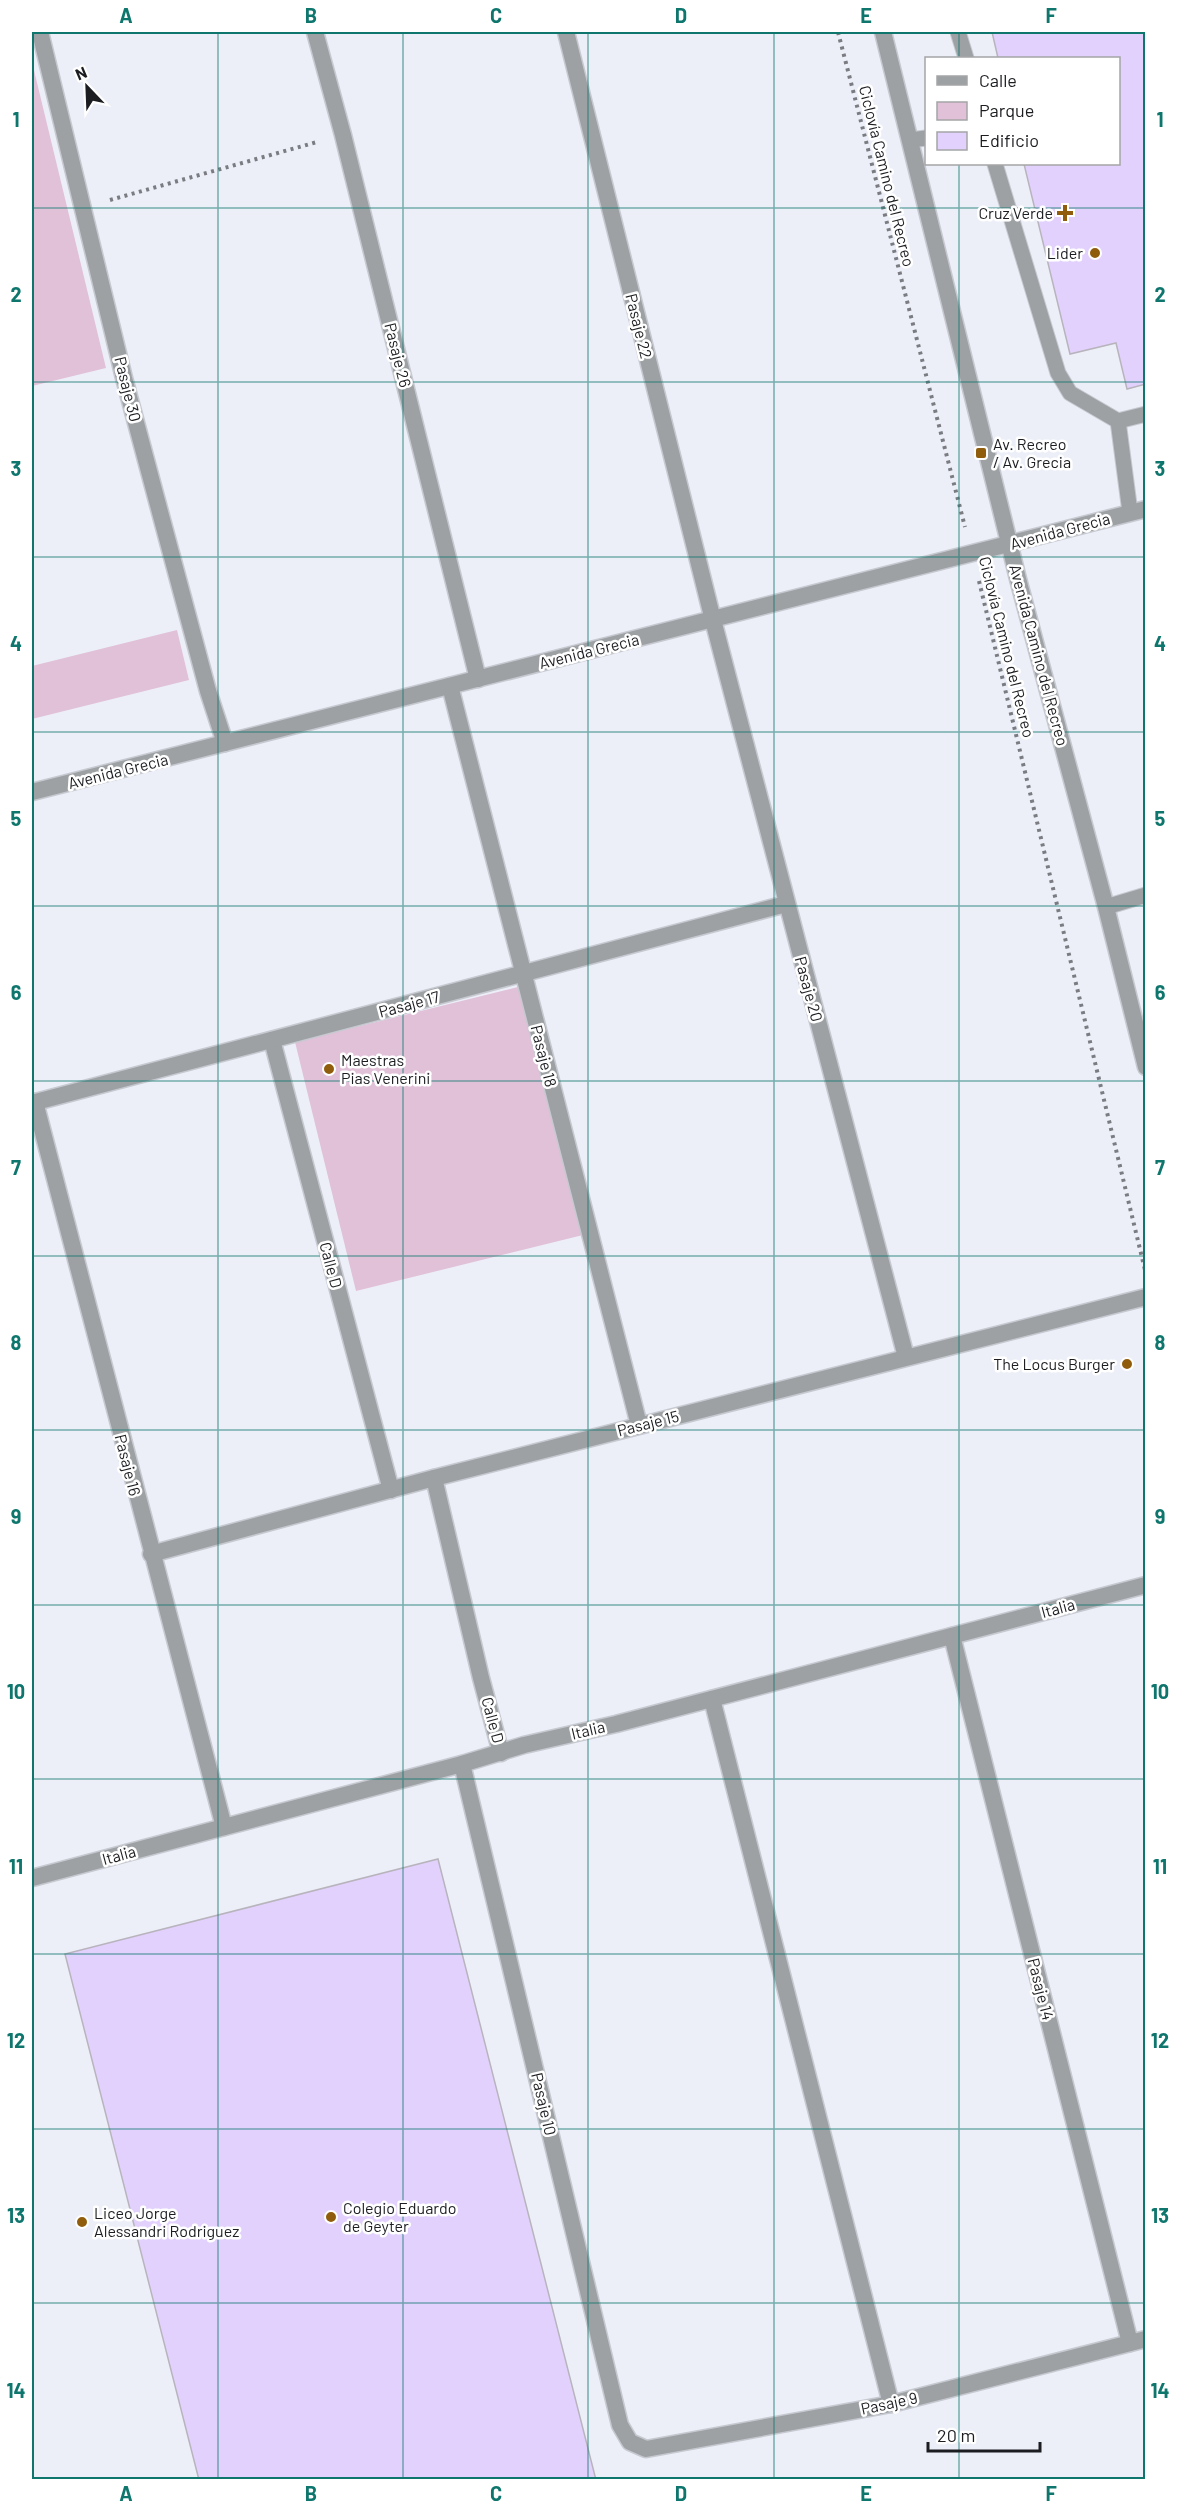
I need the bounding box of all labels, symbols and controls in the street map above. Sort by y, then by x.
text: A [119,3,133,27]
text: B [305,3,317,27]
text: C [490,3,502,27]
text: D [675,3,687,27]
text: E [860,3,872,27]
text: F [1045,3,1057,27]
north arrow [57,57,117,117]
legend [925,57,1120,165]
text: N [72,62,90,84]
text: Calle [979,69,1017,91]
street label: Ciclovía Camino del Recreo [856,83,919,268]
text: Parque [979,99,1034,121]
text: 1 [12,107,20,131]
text: 1 [1156,107,1164,131]
text: Edificio [979,129,1039,151]
place label: Cruz Verde [978,203,1053,222]
marker: Cruz Verde [1058,206,1072,220]
place label: Lider [1047,243,1083,262]
marker: Lider [1088,246,1102,260]
text: 2 [10,282,22,306]
text: 2 [1154,282,1166,306]
street label: Pasaje 22 [622,291,657,360]
street label: Pasaje 26 [381,321,416,389]
street label: Pasaje 30 [111,354,146,423]
place label: Av. Recreo / Av. Grecia [993,434,1071,471]
marker: Av. Recreo / Av. Grecia [974,446,988,460]
text: 3 [11,456,21,480]
text: 3 [1155,456,1165,480]
street label: Avenida Grecia [1008,508,1112,553]
street label: Ciclovía Camino del Recreo [976,554,1039,739]
street label: Avenida Camino del Recreo [1006,562,1073,748]
street label: Avenida Grecia [537,629,641,672]
text: 4 [10,631,22,655]
text: 4 [1154,631,1166,655]
street label: Avenida Grecia [66,749,170,792]
text: 5 [11,806,22,830]
text: 5 [1155,806,1166,830]
street label: Pasaje 20 [792,954,827,1024]
text: 6 [11,980,22,1004]
text: 6 [1155,980,1166,1004]
street label: Pasaje 17 [376,986,442,1021]
street label: Pasaje 18 [528,1023,561,1089]
place label: Maestras Pias Venerini [341,1050,430,1087]
marker: Maestras Pias Venerini [322,1062,336,1076]
text: 7 [11,1155,21,1179]
text: 7 [1155,1155,1165,1179]
street label: Calle D [316,1240,347,1290]
text: 8 [11,1330,22,1354]
text: 8 [1155,1330,1166,1354]
place label: The Locus Burger [993,1354,1115,1373]
marker: The Locus Burger [1120,1357,1134,1371]
street label: Pasaje 15 [615,1406,681,1439]
street label: Pasaje 16 [112,1432,145,1498]
text: 9 [11,1504,21,1528]
text: 9 [1155,1504,1165,1528]
street label: Italia [1039,1594,1077,1621]
text: 10 [7,1679,25,1703]
text: 10 [1151,1679,1169,1703]
street label: Calle D [478,1695,509,1745]
street label: Italia [569,1716,607,1743]
street label: Italia [100,1841,138,1868]
text: 11 [9,1854,23,1878]
text: 11 [1153,1854,1167,1878]
street label: Pasaje 14 [1025,1956,1058,2022]
text: 12 [7,2028,25,2052]
text: 12 [1151,2028,1169,2052]
street label: Pasaje 10 [528,2071,561,2137]
place label: Colegio Eduardo de Geyter [343,2198,457,2235]
text: 13 [7,2203,25,2227]
place label: Liceo Jorge Alessandri Rodriguez [94,2203,239,2240]
text: 13 [1151,2203,1169,2227]
marker: Colegio Eduardo de Geyter [324,2210,338,2224]
marker: Liceo Jorge Alessandri Rodriguez [75,2215,89,2229]
text: 14 [6,2378,26,2402]
text: 14 [1150,2378,1170,2402]
street label: Pasaje 9 [859,2387,919,2418]
scale bar [928,2415,1040,2453]
text: 20 m [937,2424,975,2446]
text: A [119,2481,133,2505]
text: B [305,2481,317,2505]
text: C [490,2481,502,2505]
text: D [675,2481,687,2505]
text: E [860,2481,872,2505]
text: F [1045,2481,1057,2505]

